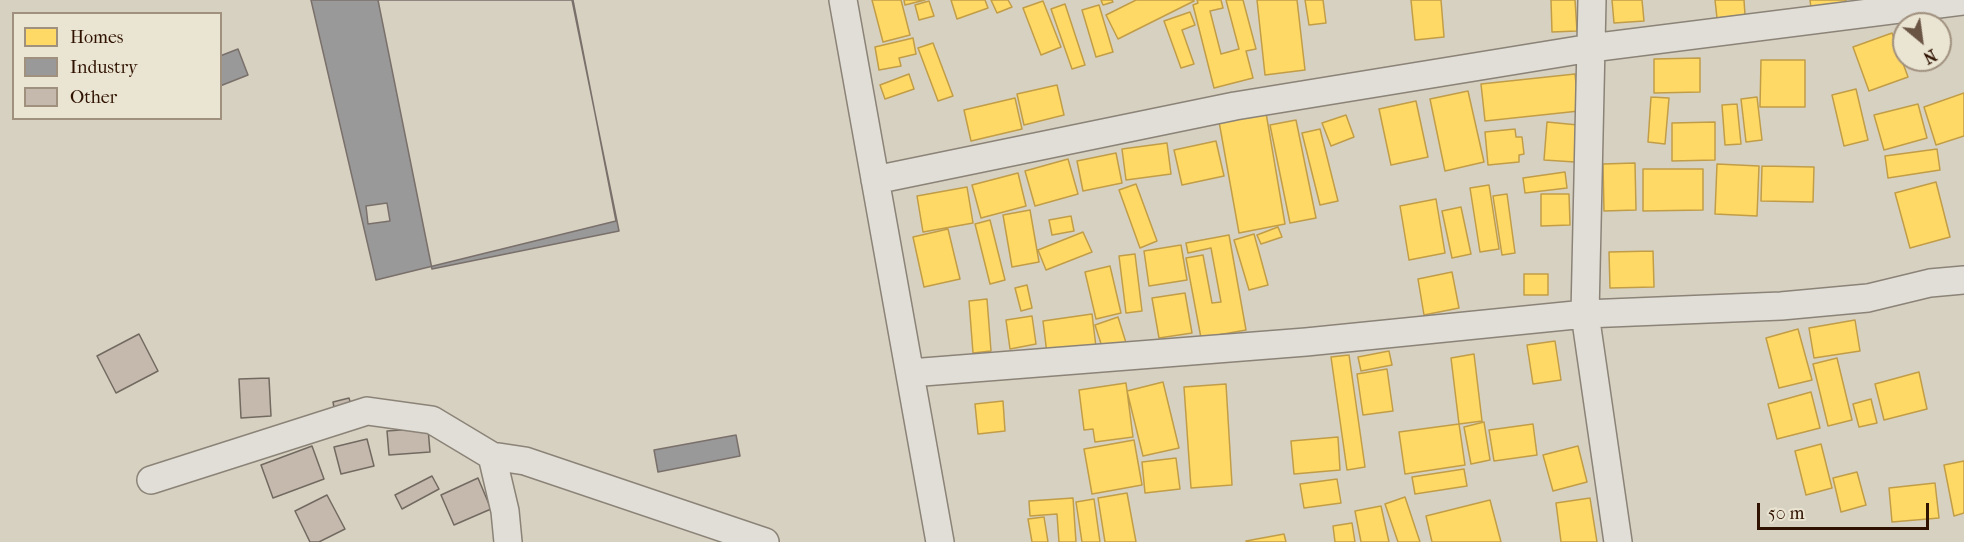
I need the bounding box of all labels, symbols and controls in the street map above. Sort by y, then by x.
legend [12,12,222,120]
north arrow [1892,12,1952,72]
text: Homes [70,27,124,48]
text: N [1920,45,1940,68]
text: Industry [70,57,138,78]
text: Other [70,87,117,108]
scale bar [1760,491,1932,529]
text: 50 m [1768,503,1804,524]

